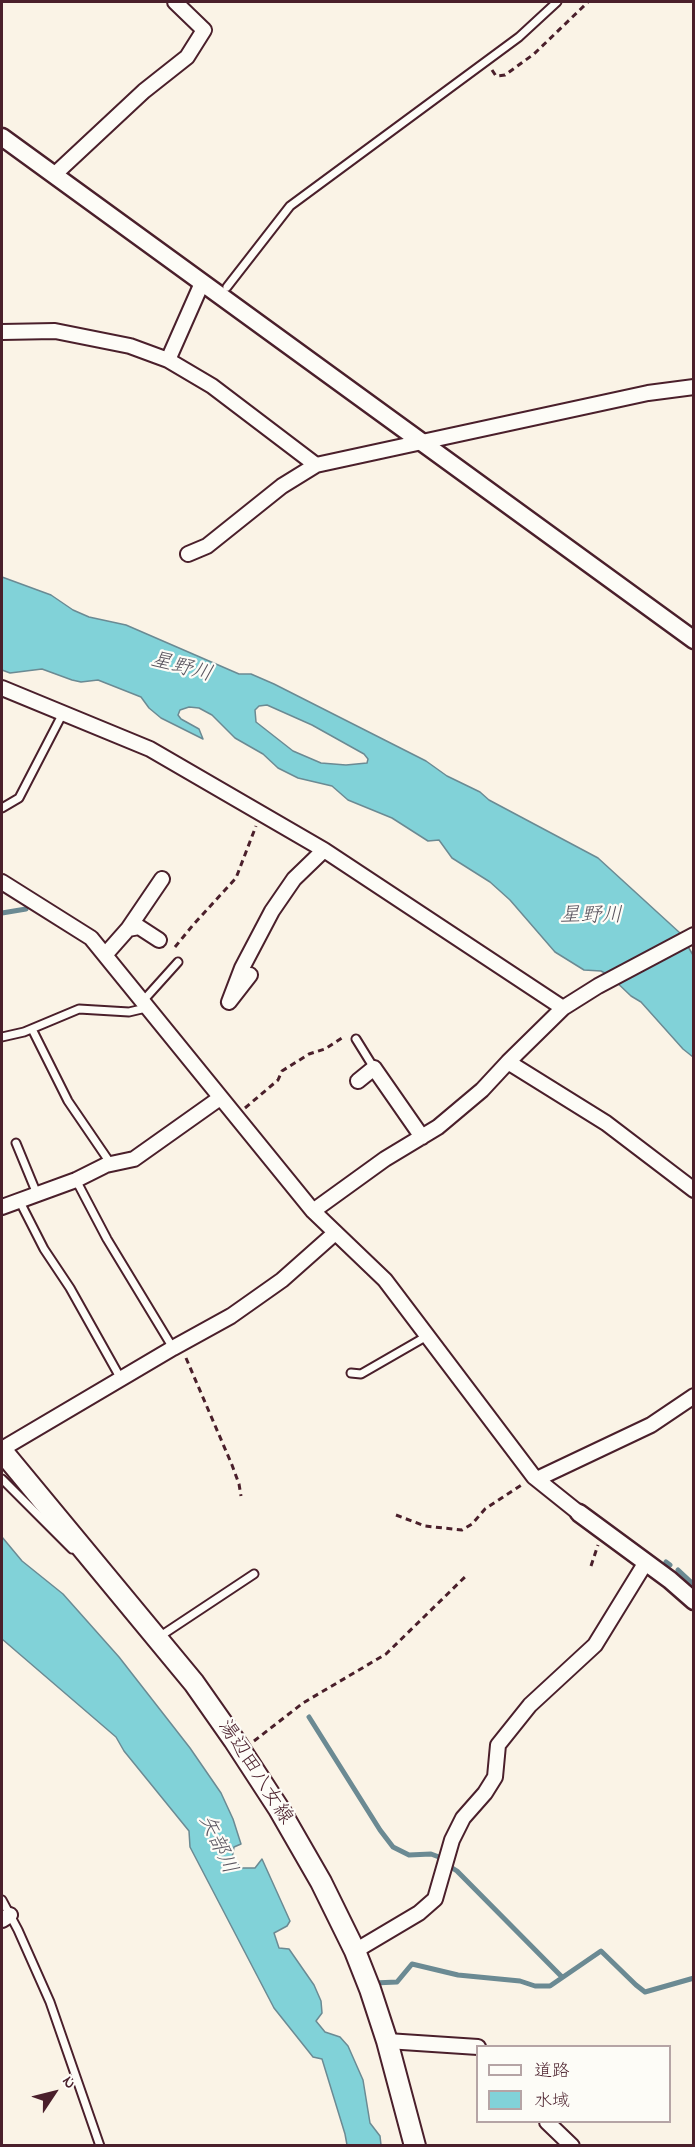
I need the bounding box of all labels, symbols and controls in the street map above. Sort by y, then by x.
water label: 星野川 [147,649,215,689]
water label: 星野川 [560,905,622,931]
street label: 湯辺田八女線 [211,1716,297,1830]
water label: 矢部川 [191,1811,241,1879]
legend [476,2045,671,2123]
text: 道路 [534,2059,570,2085]
north arrow [24,2063,84,2123]
text: N [56,2071,82,2094]
text: 水域 [534,2089,570,2115]

